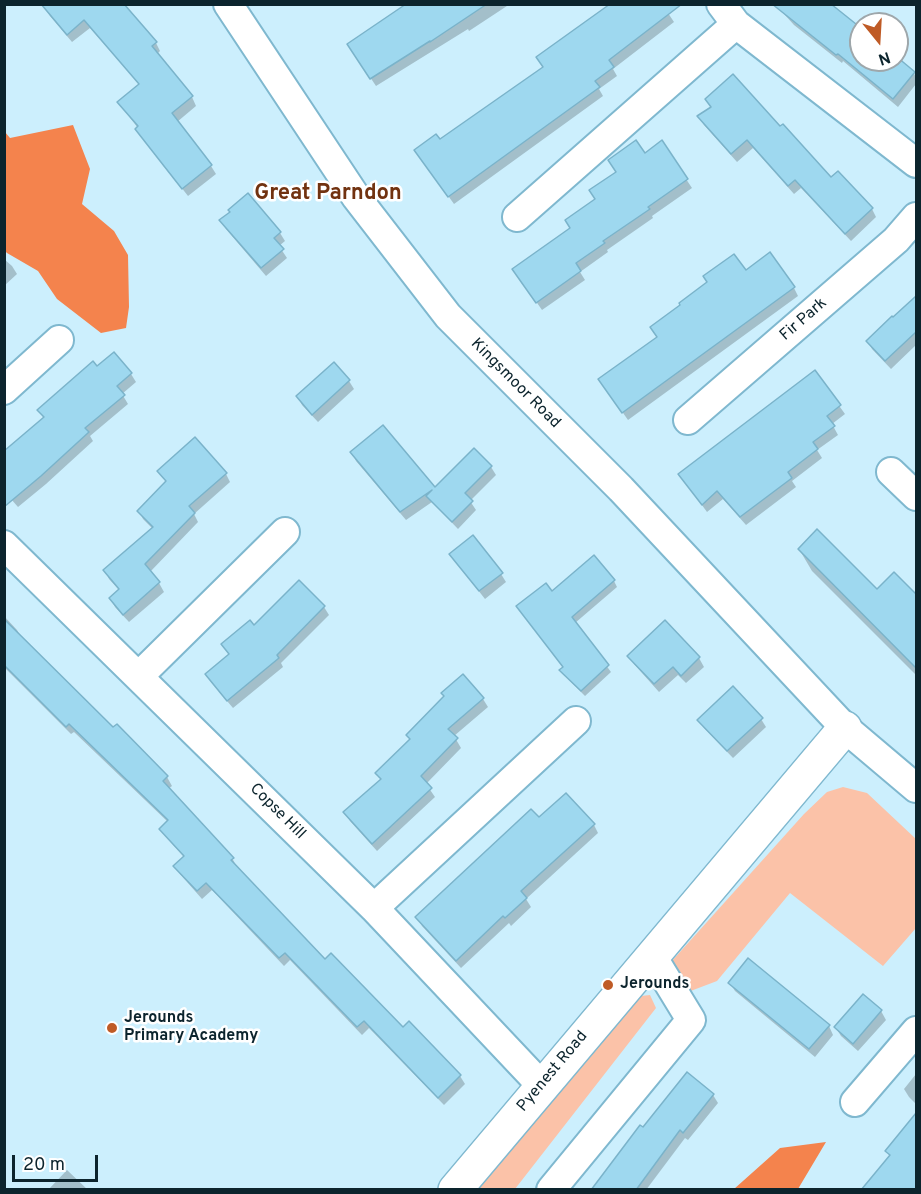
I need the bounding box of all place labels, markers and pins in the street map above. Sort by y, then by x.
place label: Jerounds [620,975,689,995]
marker: Jerounds [601,978,615,992]
place label: Jerounds Primary Academy [124,1009,258,1047]
marker: Jerounds Primary Academy [105,1021,119,1035]

